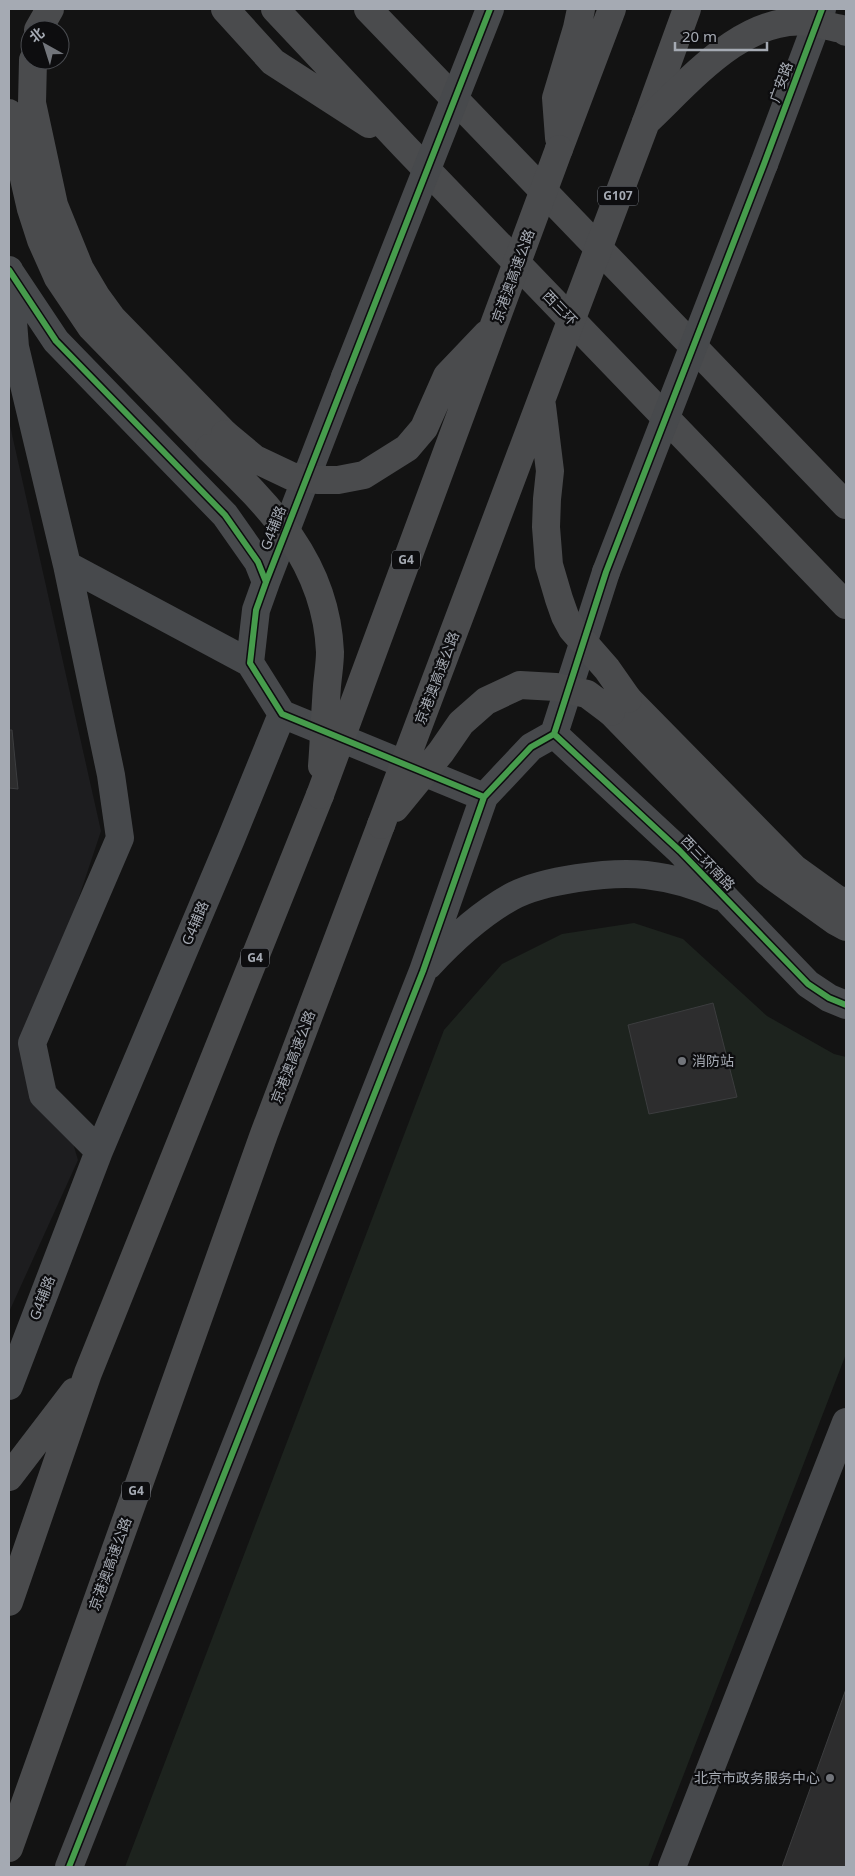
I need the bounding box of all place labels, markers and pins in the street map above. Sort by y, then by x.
place label: 消防站 [692,1051,734,1070]
marker: 消防站 [676,1055,688,1067]
place label: 北京市政务服务中心 [694,1768,820,1787]
marker: 北京市政务服务中心 [824,1772,836,1784]

